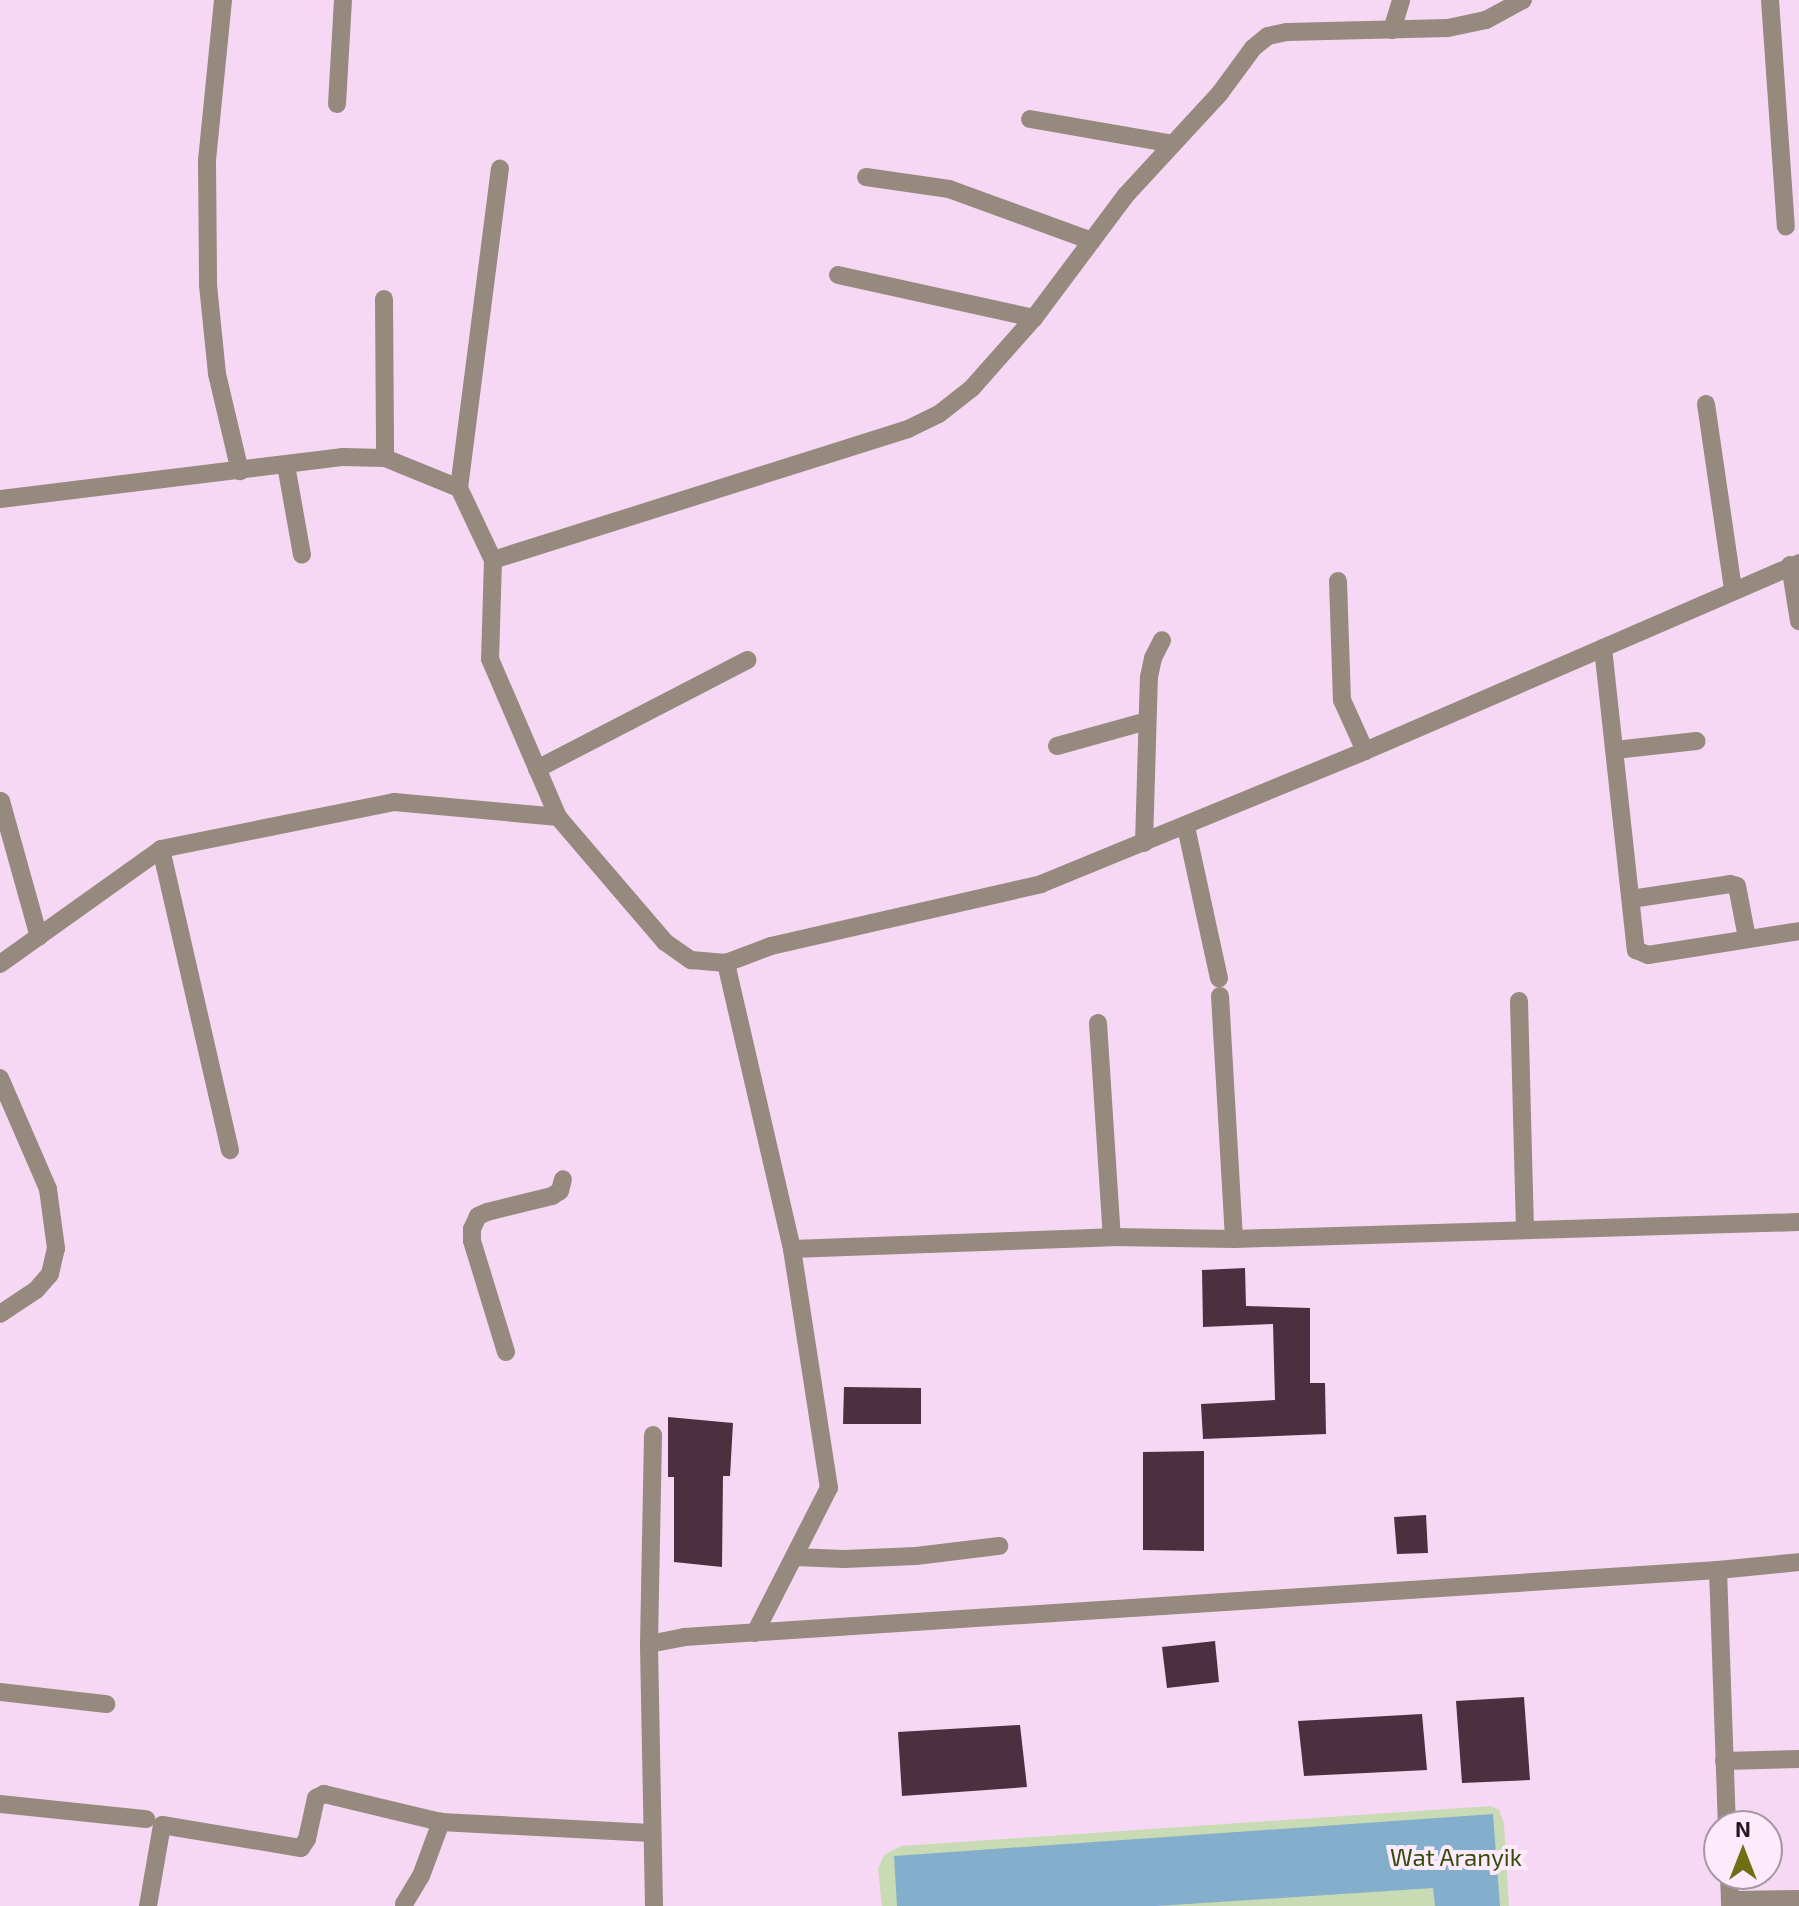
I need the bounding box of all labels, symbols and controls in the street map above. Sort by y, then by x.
north arrow [1703,1810,1783,1890]
text: N [1735,1815,1751,1841]
park label: Wat Aranyik [1390,1843,1522,1871]

